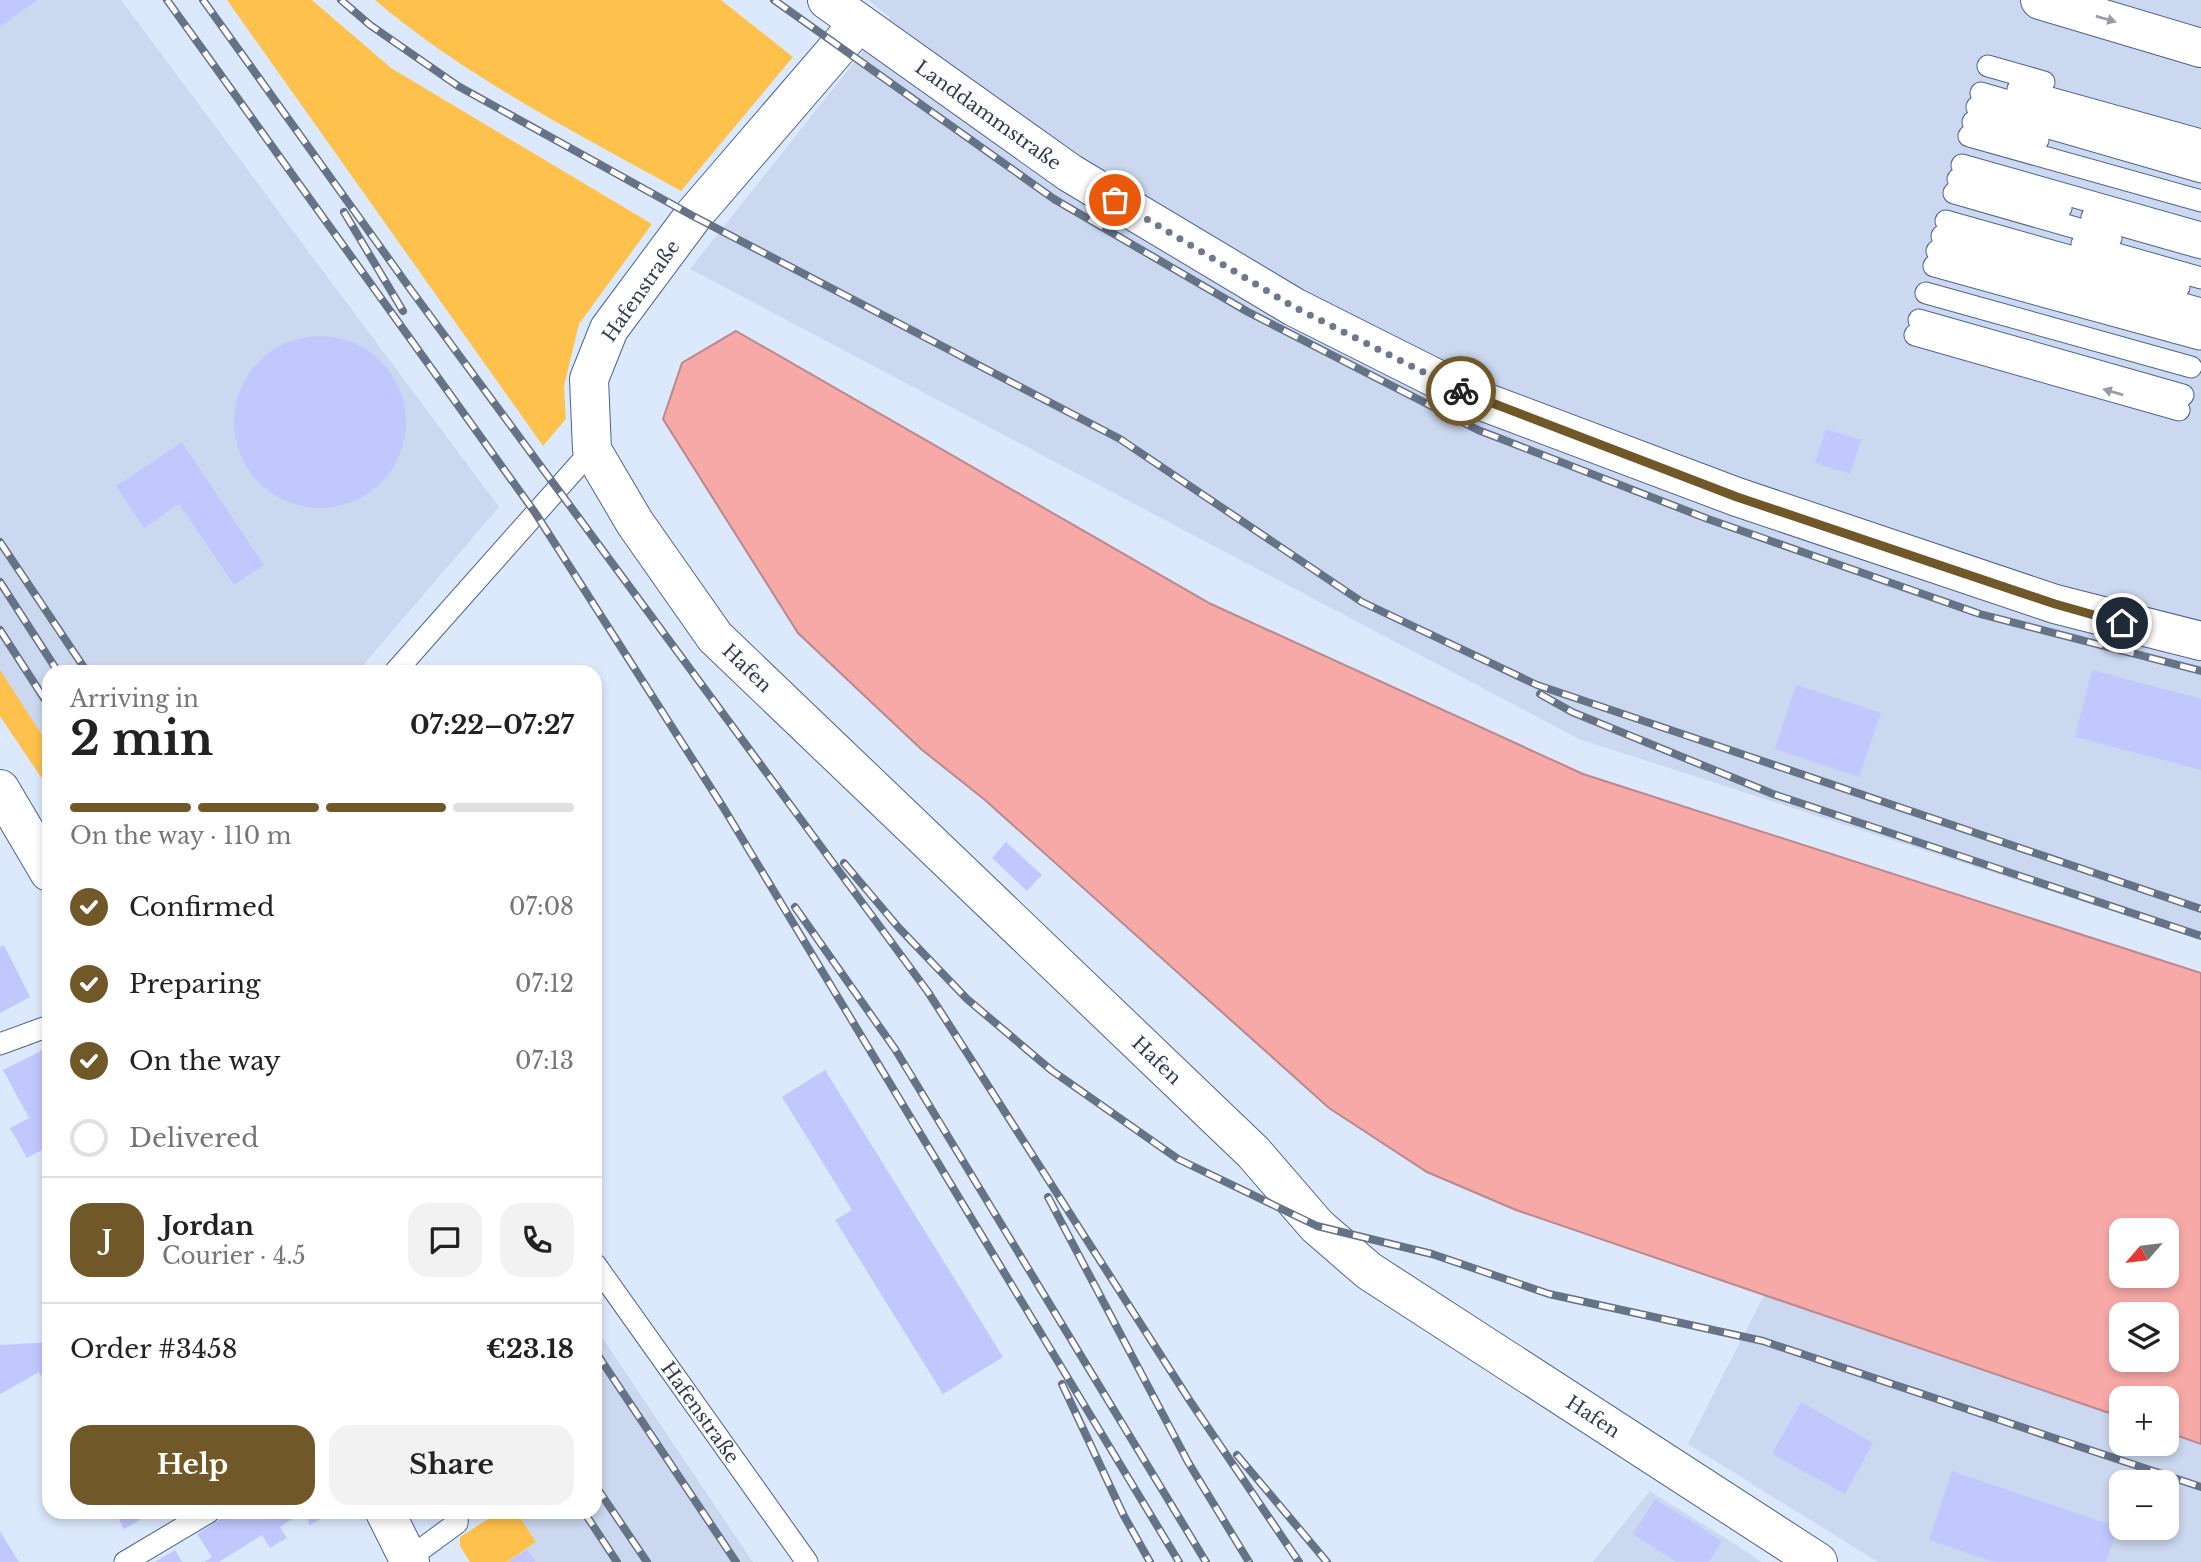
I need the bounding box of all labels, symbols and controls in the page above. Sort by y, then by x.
one-way arrow [2095,15,2116,25]
street label: Landdammstraße [911,55,1066,175]
pin [1085,170,1145,230]
icon: bag [1096,181,1134,219]
street label: Hafenstraße [597,236,685,346]
courier [1426,356,1496,426]
icon: bike [1442,372,1480,410]
one-way arrow [2102,386,2123,396]
pin [2092,593,2152,653]
icon: home [2103,604,2141,642]
street label: Hafen [718,639,777,697]
text: Arriving in [70,685,199,713]
text: 07:22–07:27 [410,709,574,741]
text: 2 min [70,710,213,767]
text: On the way · 110 m [70,822,291,850]
icon: check [70,888,108,926]
text: Confirmed [129,891,274,923]
text: 07:08 [509,893,574,921]
icon: check [70,965,108,1003]
text: Preparing [129,968,261,1000]
text: 07:12 [515,970,574,998]
street label: Hafen [1127,1031,1186,1089]
icon: check [70,1042,108,1080]
text: On the way [129,1045,281,1077]
text: 07:13 [515,1047,574,1075]
text: Delivered [129,1122,259,1154]
button: chat [408,1203,482,1277]
button: phone [500,1203,574,1277]
text: Jordan [162,1210,254,1242]
north arrow [2109,1218,2179,1288]
map controls [2109,1218,2179,1540]
text: J [102,1224,112,1256]
text: Courier · 4.5 [162,1242,306,1270]
button: layers [2109,1302,2179,1372]
text: Order #3458 [70,1333,237,1365]
text: €23.18 [486,1333,574,1365]
street label: Hafenstraße [657,1357,744,1467]
button: + [2109,1386,2179,1456]
street label: Hafen [1562,1391,1625,1442]
button: Help [70,1425,315,1505]
button: Share [329,1425,574,1505]
button: − [2109,1470,2179,1540]

